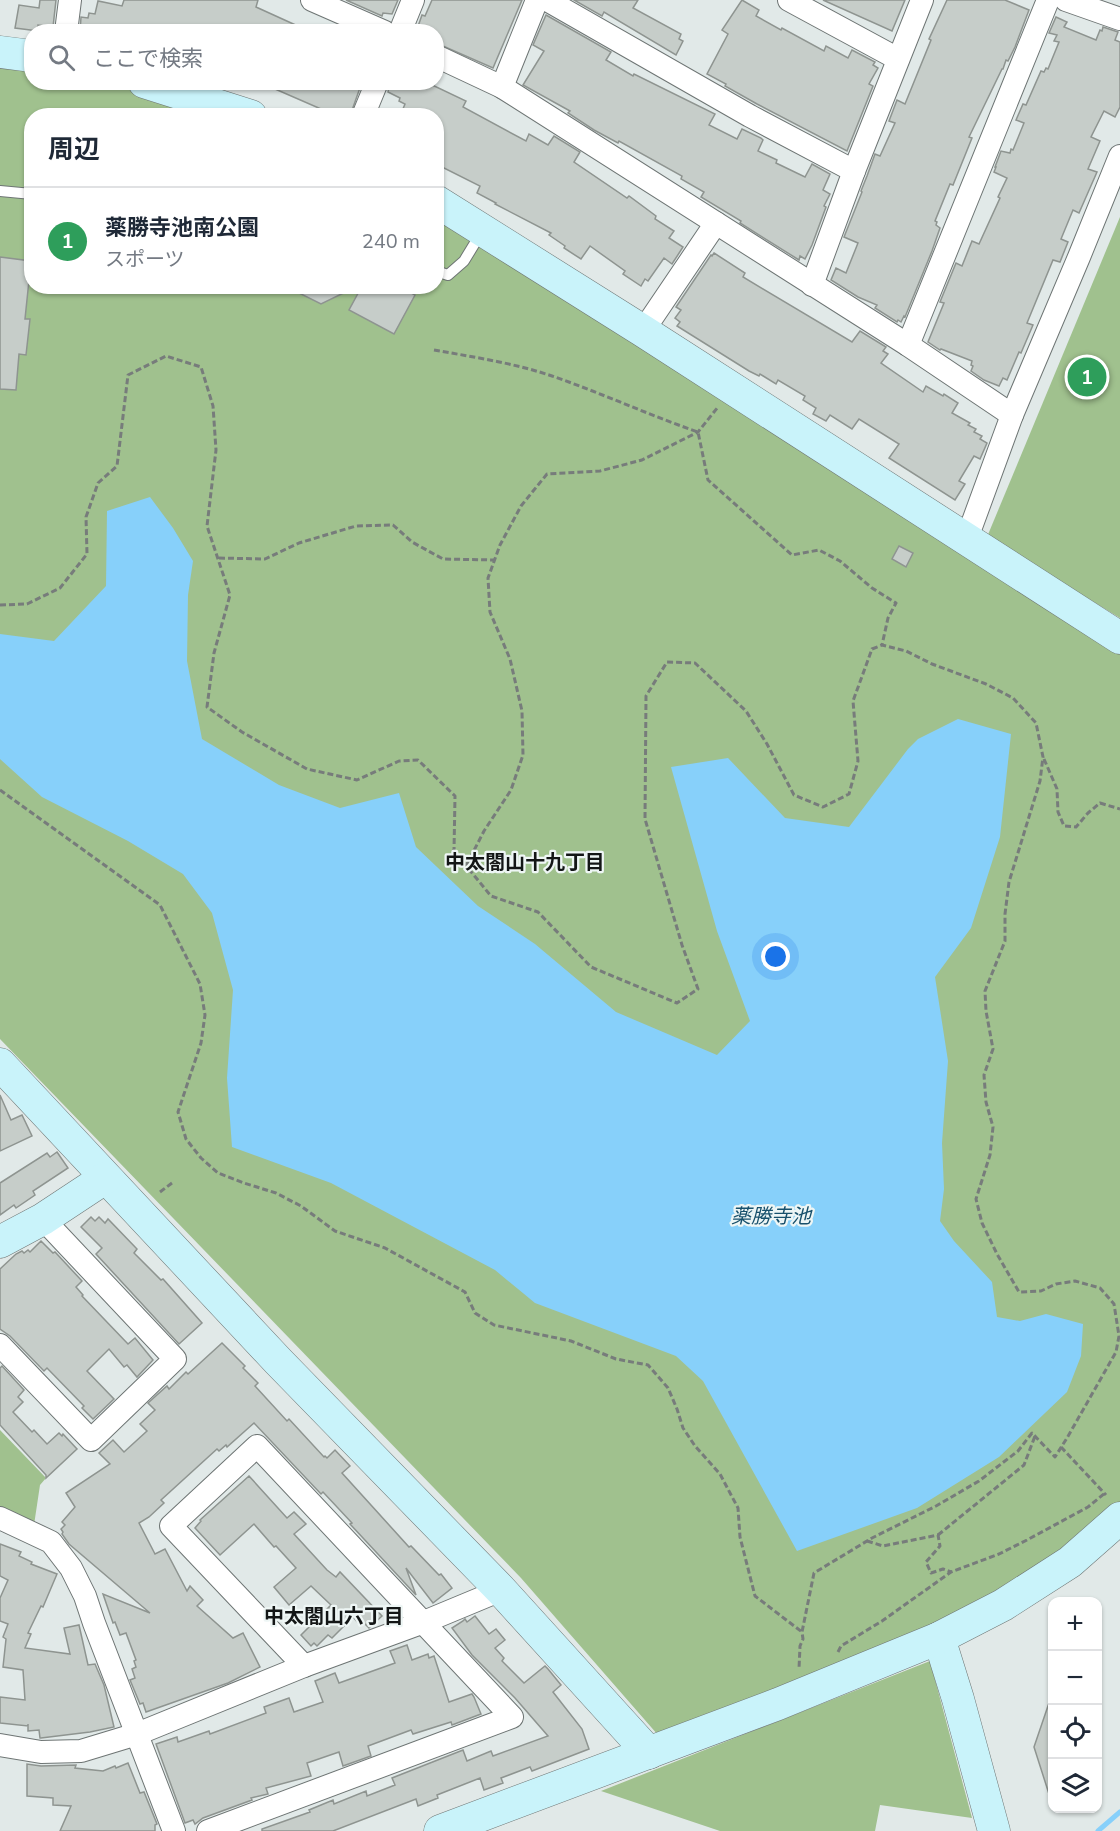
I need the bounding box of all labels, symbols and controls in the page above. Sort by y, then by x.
search box [24,24,444,90]
icon: search [45,41,78,74]
text: ここで検索 [93,44,203,74]
text: 周辺 [48,132,100,167]
text: 薬勝寺池南公園 [105,213,259,243]
text: 1 [62,228,74,255]
text: 240 m [362,228,420,255]
text: スポーツ [105,246,185,273]
pin: 1 [1068,354,1106,400]
district label: 中太閤山十九丁目 [445,849,605,876]
your location [761,942,790,971]
water label: 薬勝寺池 [731,1203,813,1230]
map controls [1048,1597,1102,1813]
button: + [1048,1597,1102,1651]
district label: 中太閤山六丁目 [264,1603,404,1630]
button: − [1048,1651,1102,1705]
button: locate [1048,1705,1102,1759]
button: layers [1048,1759,1102,1813]

